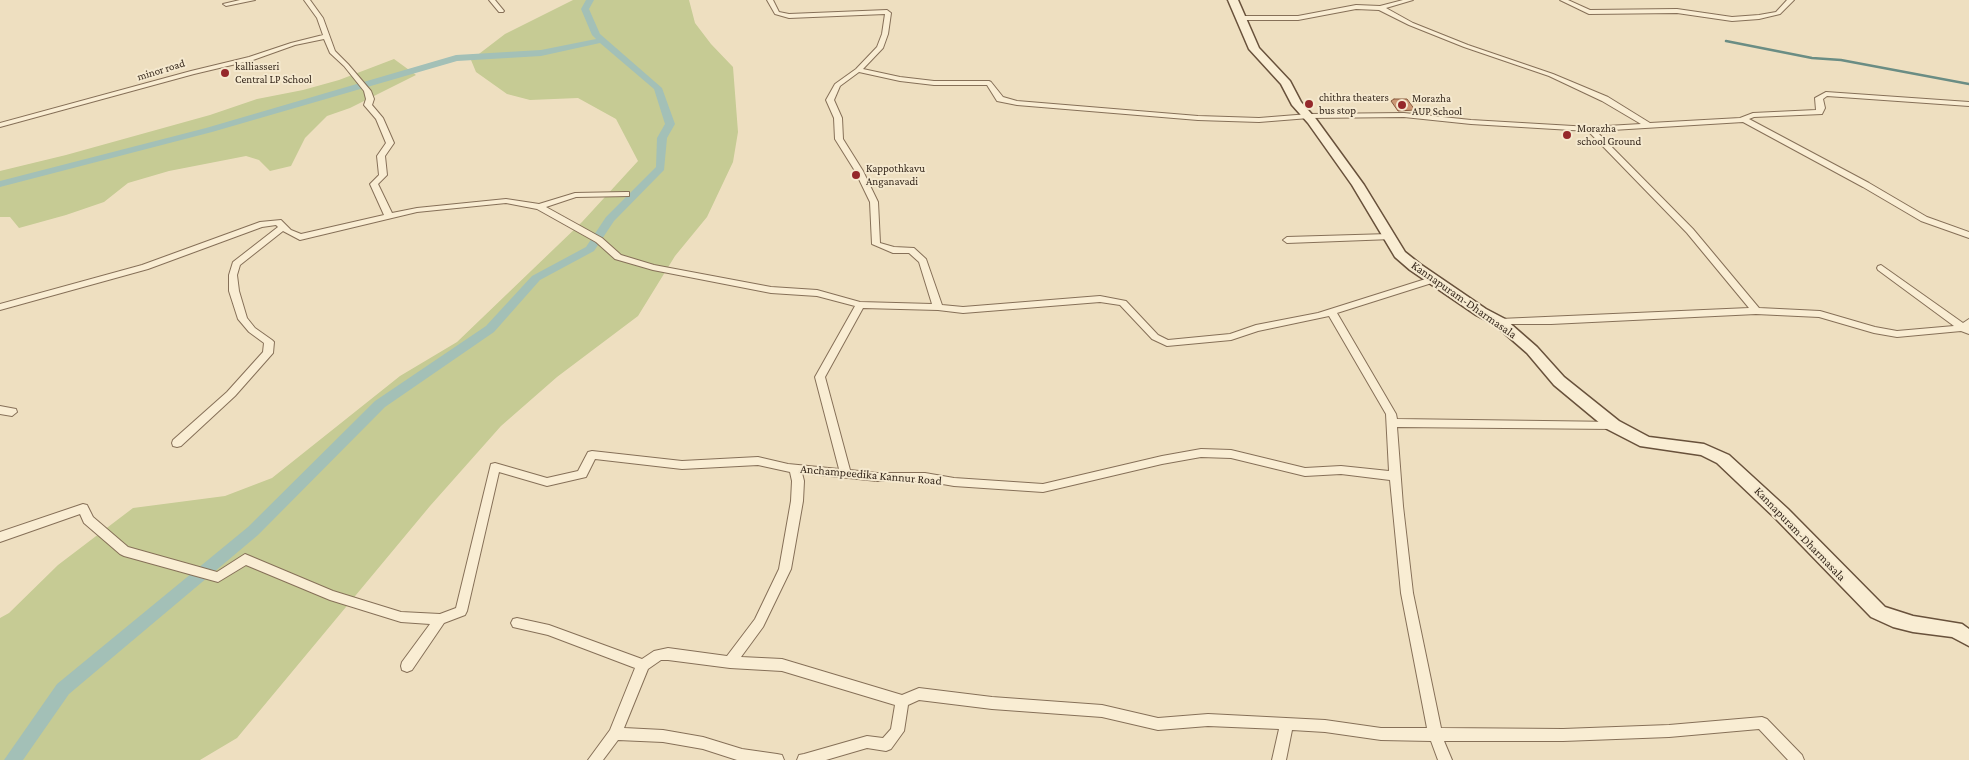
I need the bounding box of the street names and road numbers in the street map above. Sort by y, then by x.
street label: minor road [136,57,186,83]
street label: Kannapuram-Dharmasala [1408,258,1520,342]
street label: Anchampeedika Kannur Road [800,462,942,488]
street label: Kannapuram-Dharmasala [1751,484,1849,584]

